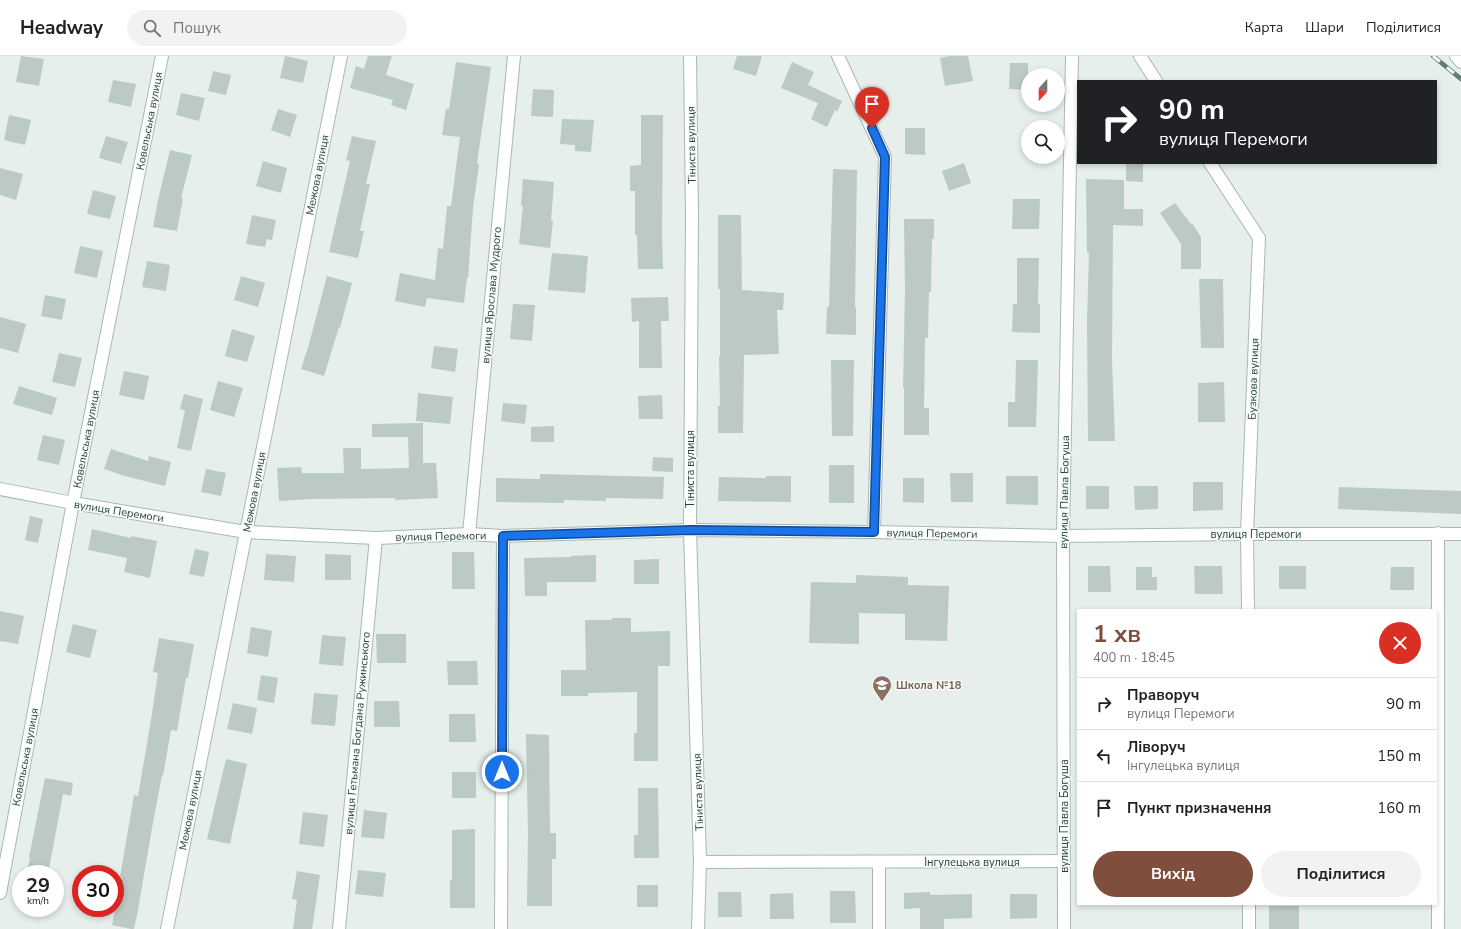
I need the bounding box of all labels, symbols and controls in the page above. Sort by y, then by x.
search box [127,10,407,46]
text: Headway [20,15,103,41]
icon: search [141,17,163,39]
text: Пошук [173,18,221,38]
text: Карта [1245,18,1283,37]
text: Шари [1305,18,1344,37]
text: Поділитися [1366,18,1441,37]
north arrow [1021,68,1065,112]
map controls [1021,68,1065,164]
street label: Ковельська вулиця [133,71,166,171]
pin [855,87,889,128]
text: 90 m [1159,91,1225,129]
icon: arrive [861,93,883,115]
icon: right [1093,96,1145,148]
street label: Тіниста вулиця [683,106,700,184]
button: search [1021,120,1065,164]
text: вулиця Перемоги [1159,127,1308,151]
street label: Межова вулиця [302,134,333,217]
street label: вулиця Ярослава Мудрого [478,226,505,364]
street label: Бузкова вулиця [1245,338,1262,420]
street label: Ковельська вулиця [70,389,103,489]
street label: Тіниста вулиця [683,430,698,508]
street label: вулиця Павла Богуша [1056,435,1073,549]
street label: Межова вулиця [239,451,270,534]
street label: вулиця Перемоги [73,497,165,526]
street label: вулиця Перемоги [886,525,978,542]
street label: вулиця Перемоги [1211,527,1301,542]
street label: вулиця Перемоги [395,528,487,545]
text: 1 хв [1093,618,1141,650]
button: close [1379,622,1421,664]
street label: вулиця Гетьмана Богдана Ружинського [341,631,374,835]
text: 400 m · 18:45 [1093,649,1175,667]
school or university icon: Школа №18 [871,674,893,702]
place label: Школа №18 [896,678,962,693]
text: Праворуч [1127,685,1199,705]
icon: right [1093,693,1115,715]
text: 90 m [1386,694,1421,714]
text: вулиця Перемоги [1127,705,1235,723]
street label: Ковельська вулиця [9,707,42,807]
text: Ліворуч [1127,737,1186,757]
icon: left [1093,745,1115,767]
text: 150 m [1377,746,1421,766]
position arrow [481,751,523,793]
street label: Тіниста вулиця [690,753,707,831]
text: Інгулецька вулиця [1127,757,1240,775]
street label: вулиця Павла Богуша [1057,759,1072,873]
street label: Межова вулиця [175,769,206,852]
icon: arrive [1093,797,1115,819]
text: Пункт призначення [1127,798,1272,818]
text: 160 m [1377,798,1421,818]
button: Вихід [1093,851,1253,897]
button: Поділитися [1261,851,1421,897]
street label: Інгулецька вулиця [924,855,1020,870]
speed limit sign: 30 [72,865,124,917]
text: 29 [26,872,50,899]
text: km/h [27,894,49,908]

